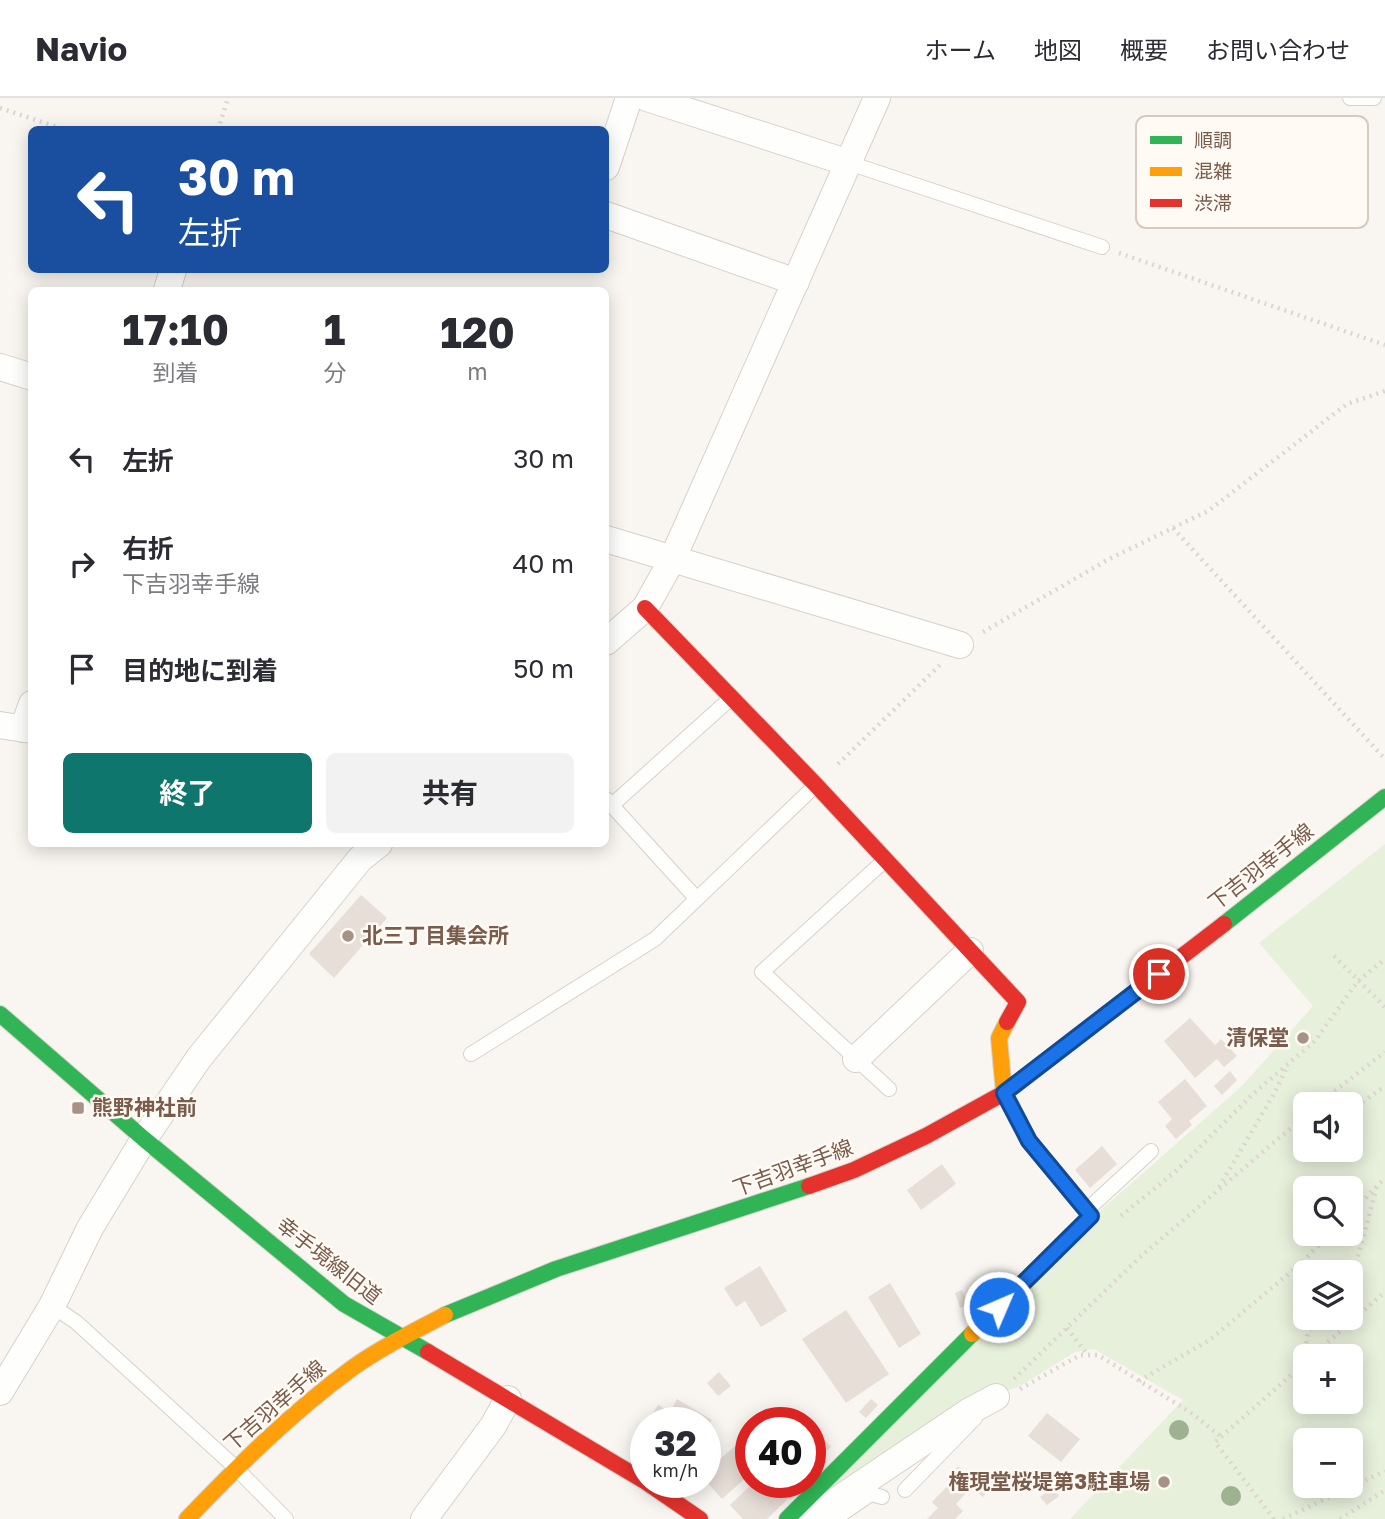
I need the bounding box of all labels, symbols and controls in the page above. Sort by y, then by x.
text: Navio [35,29,127,68]
text: ホーム [925,35,996,64]
text: 地図 [1034,35,1082,64]
text: 概要 [1120,35,1168,64]
text: お問い合わせ [1206,35,1350,64]
legend [1136,116,1368,228]
text: 順調 [1194,128,1232,151]
text: 30 m [178,147,295,206]
icon: left [63,154,154,245]
text: 混雑 [1194,159,1232,182]
text: 渋滞 [1194,191,1232,214]
text: 左折 [178,213,242,251]
text: 17:10 [122,304,229,354]
text: 1 [324,304,345,354]
text: 120 [440,307,515,357]
text: m [467,357,488,385]
text: 到着 [153,358,199,386]
text: 分 [323,358,346,386]
icon: left [63,440,101,478]
text: 30 m [513,443,574,474]
text: 左折 [122,445,174,476]
text: 右折 [122,533,174,564]
icon: right [63,545,101,583]
text: 40 m [513,548,574,579]
text: 下吉羽幸手線 [122,569,260,597]
icon: arrive [63,650,101,688]
text: 50 m [513,653,574,684]
text: 目的地に到着 [122,655,278,686]
button: 終了 [63,753,312,833]
button: 共有 [326,753,574,833]
street label: 下吉羽幸手線 [1203,817,1318,915]
place label: 北三丁目集会所 [362,922,509,948]
marker: 北三丁目集会所 [340,928,356,944]
pin [1129,944,1189,1004]
icon: arrive [1140,955,1178,993]
place label: 清保堂 [1226,1024,1289,1050]
marker: 清保堂 [1295,1030,1311,1046]
map controls [1293,1092,1363,1498]
button: sound [1293,1092,1363,1162]
place label: 熊野神社前 [92,1094,197,1120]
marker: 熊野神社前 [70,1100,86,1116]
street label: 下吉羽幸手線 [729,1133,856,1201]
button: search [1293,1176,1363,1246]
street label: 幸手境線旧道 [272,1211,387,1309]
button: layers [1293,1260,1363,1330]
position arrow [962,1270,1036,1344]
button: + [1293,1344,1363,1414]
street label: 下吉羽幸手線 [218,1354,330,1456]
speed limit sign: 40 [735,1407,826,1498]
text: 32 [654,1422,697,1464]
button: − [1293,1428,1363,1498]
text: km/h [653,1459,698,1481]
place label: 権現堂桜堤第3駐車場 [948,1468,1150,1494]
marker: 権現堂桜堤第3駐車場 [1156,1474,1172,1490]

